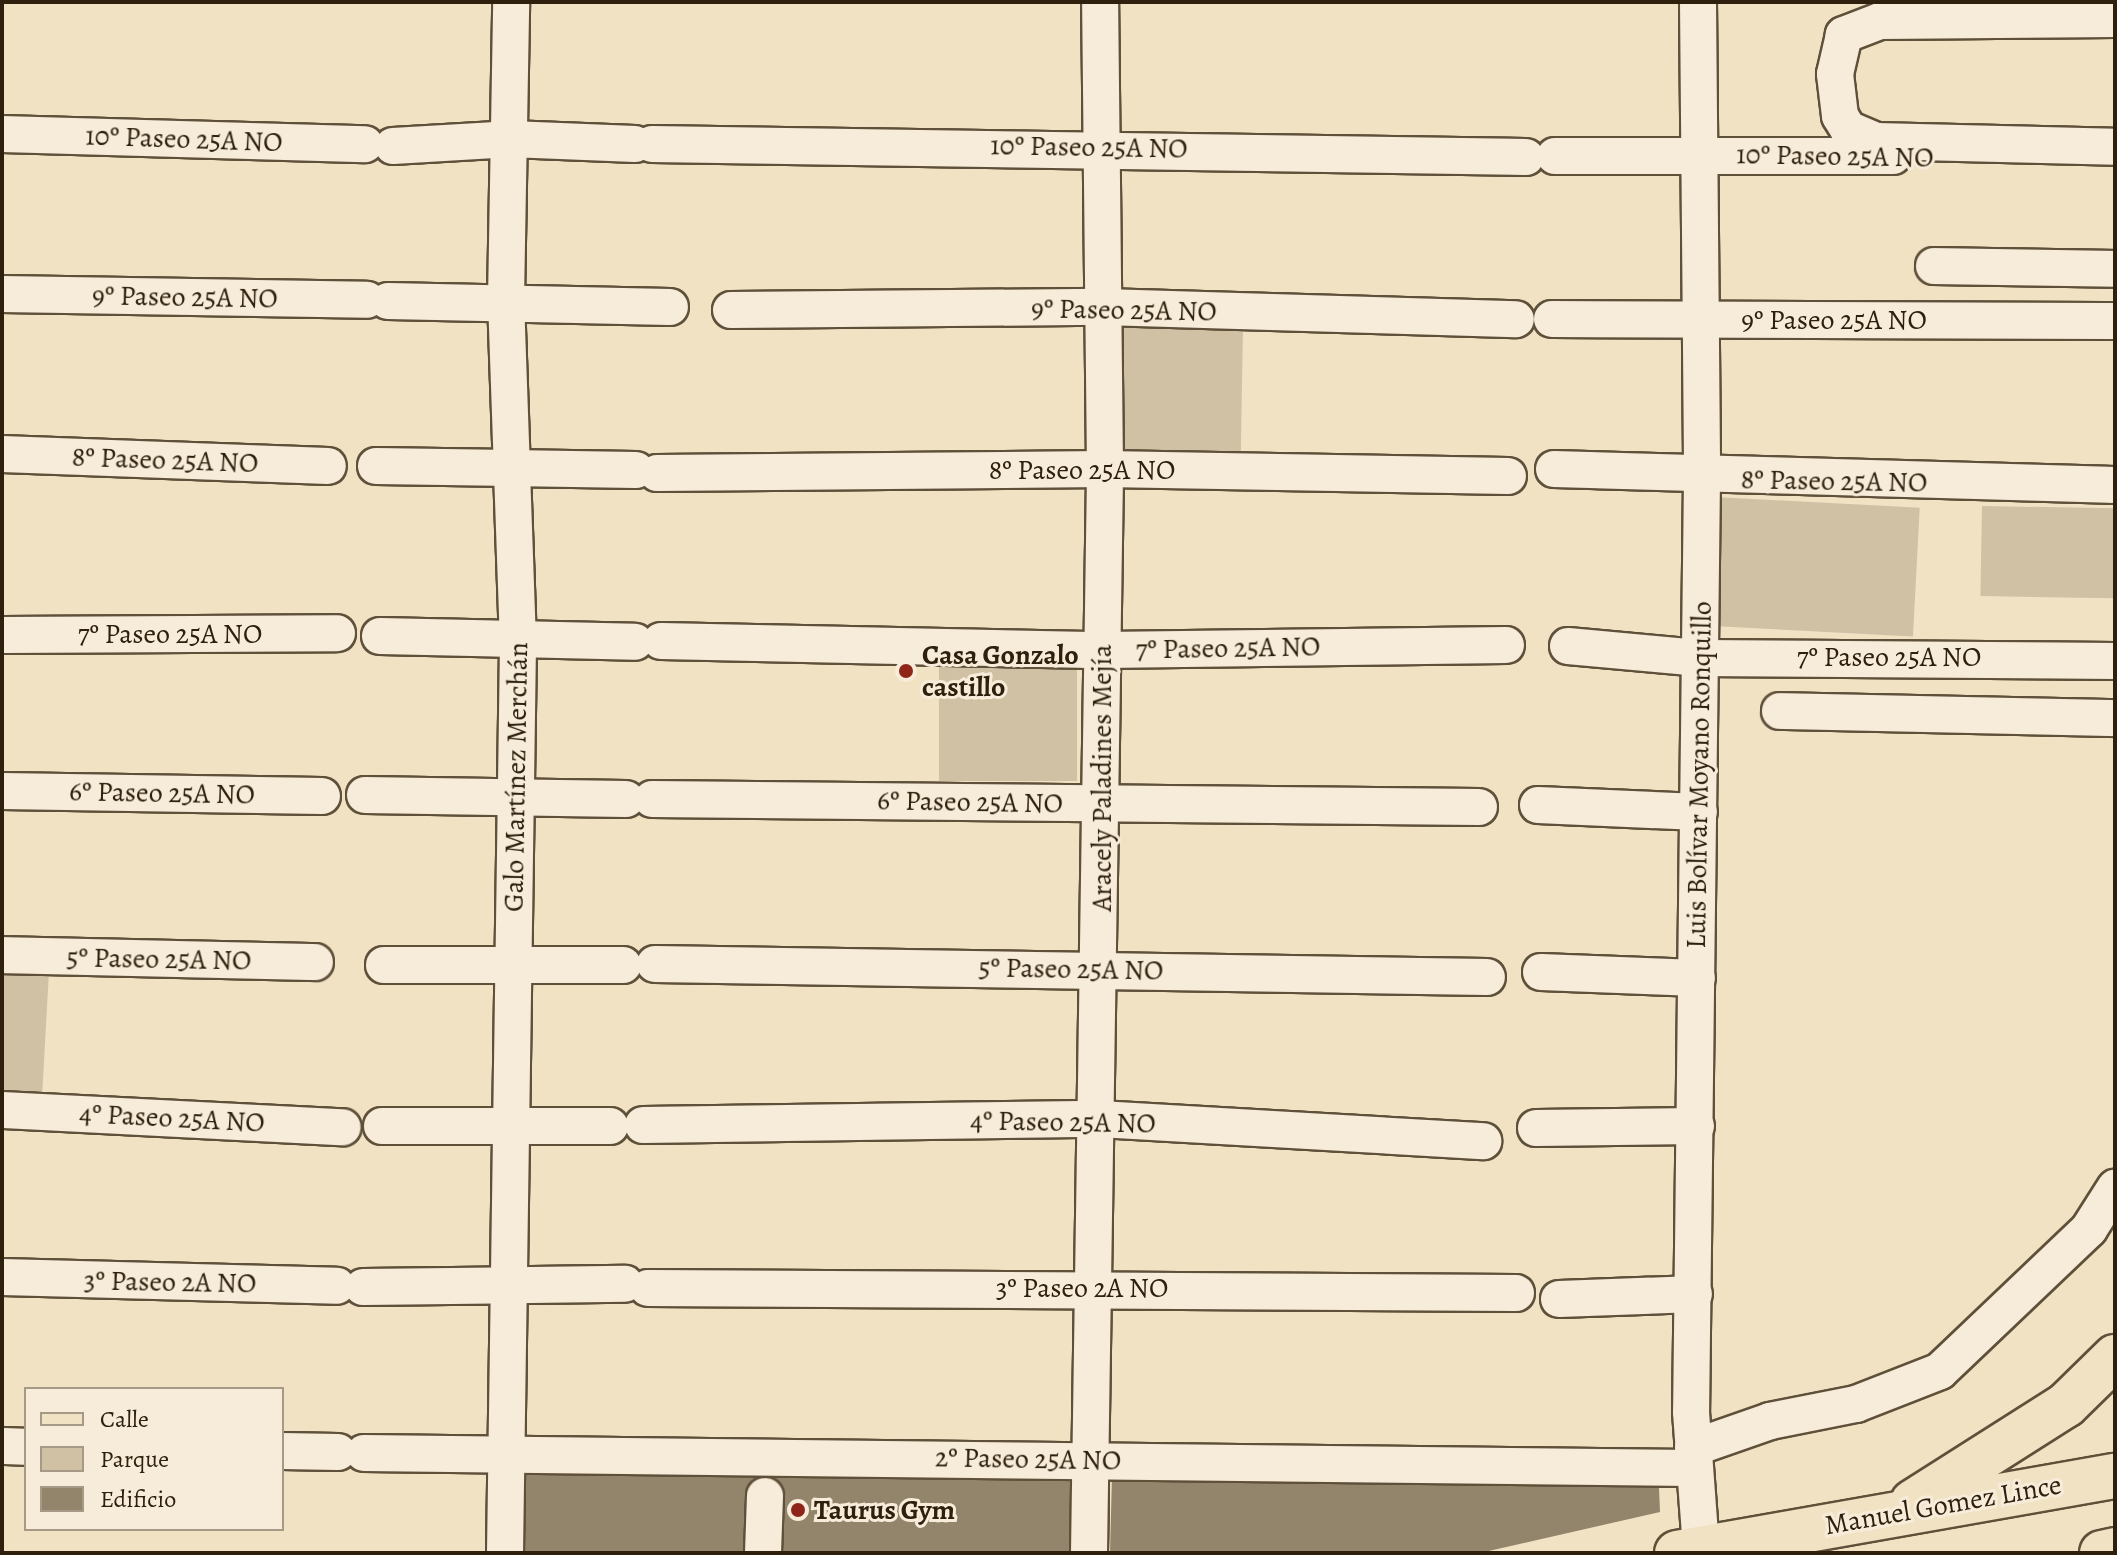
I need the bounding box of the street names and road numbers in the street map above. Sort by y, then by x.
street label: 10º Paseo 25A NO [85,119,283,159]
street label: 10º Paseo 25A NO [990,128,1188,166]
street label: 10º Paseo 25A NO [1736,137,1934,175]
street label: 9º Paseo 25A NO [92,279,278,315]
street label: 9º Paseo 25A NO [1031,292,1217,328]
street label: 9º Paseo 25A NO [1741,303,1927,337]
street label: 8º Paseo 25A NO [71,440,259,480]
street label: 8º Paseo 25A NO [989,453,1175,487]
street label: 8º Paseo 25A NO [1740,463,1928,499]
street label: Luis Bolívar Moyano Ronquillo [1679,601,1719,949]
street label: 7º Paseo 25A NO [78,617,262,651]
street label: 7º Paseo 25A NO [1135,630,1321,666]
street label: 7º Paseo 25A NO [1797,640,1981,674]
street label: Galo Martínez Merchán [497,642,535,912]
street label: Aracely Paladines Mejía [1085,644,1119,912]
street label: 6º Paseo 25A NO [69,775,255,811]
street label: 6º Paseo 25A NO [877,784,1063,820]
street label: 5º Paseo 25A NO [66,941,252,977]
street label: 5º Paseo 25A NO [978,951,1164,987]
street label: 4º Paseo 25A NO [78,1096,266,1140]
street label: 4º Paseo 25A NO [970,1104,1156,1140]
street label: 3º Paseo 2A NO [83,1264,257,1300]
street label: 3º Paseo 2A NO [996,1271,1168,1305]
street label: 2º Paseo 25A NO [935,1441,1121,1477]
street label: Manuel Gomez Lince [1822,1468,2064,1542]

